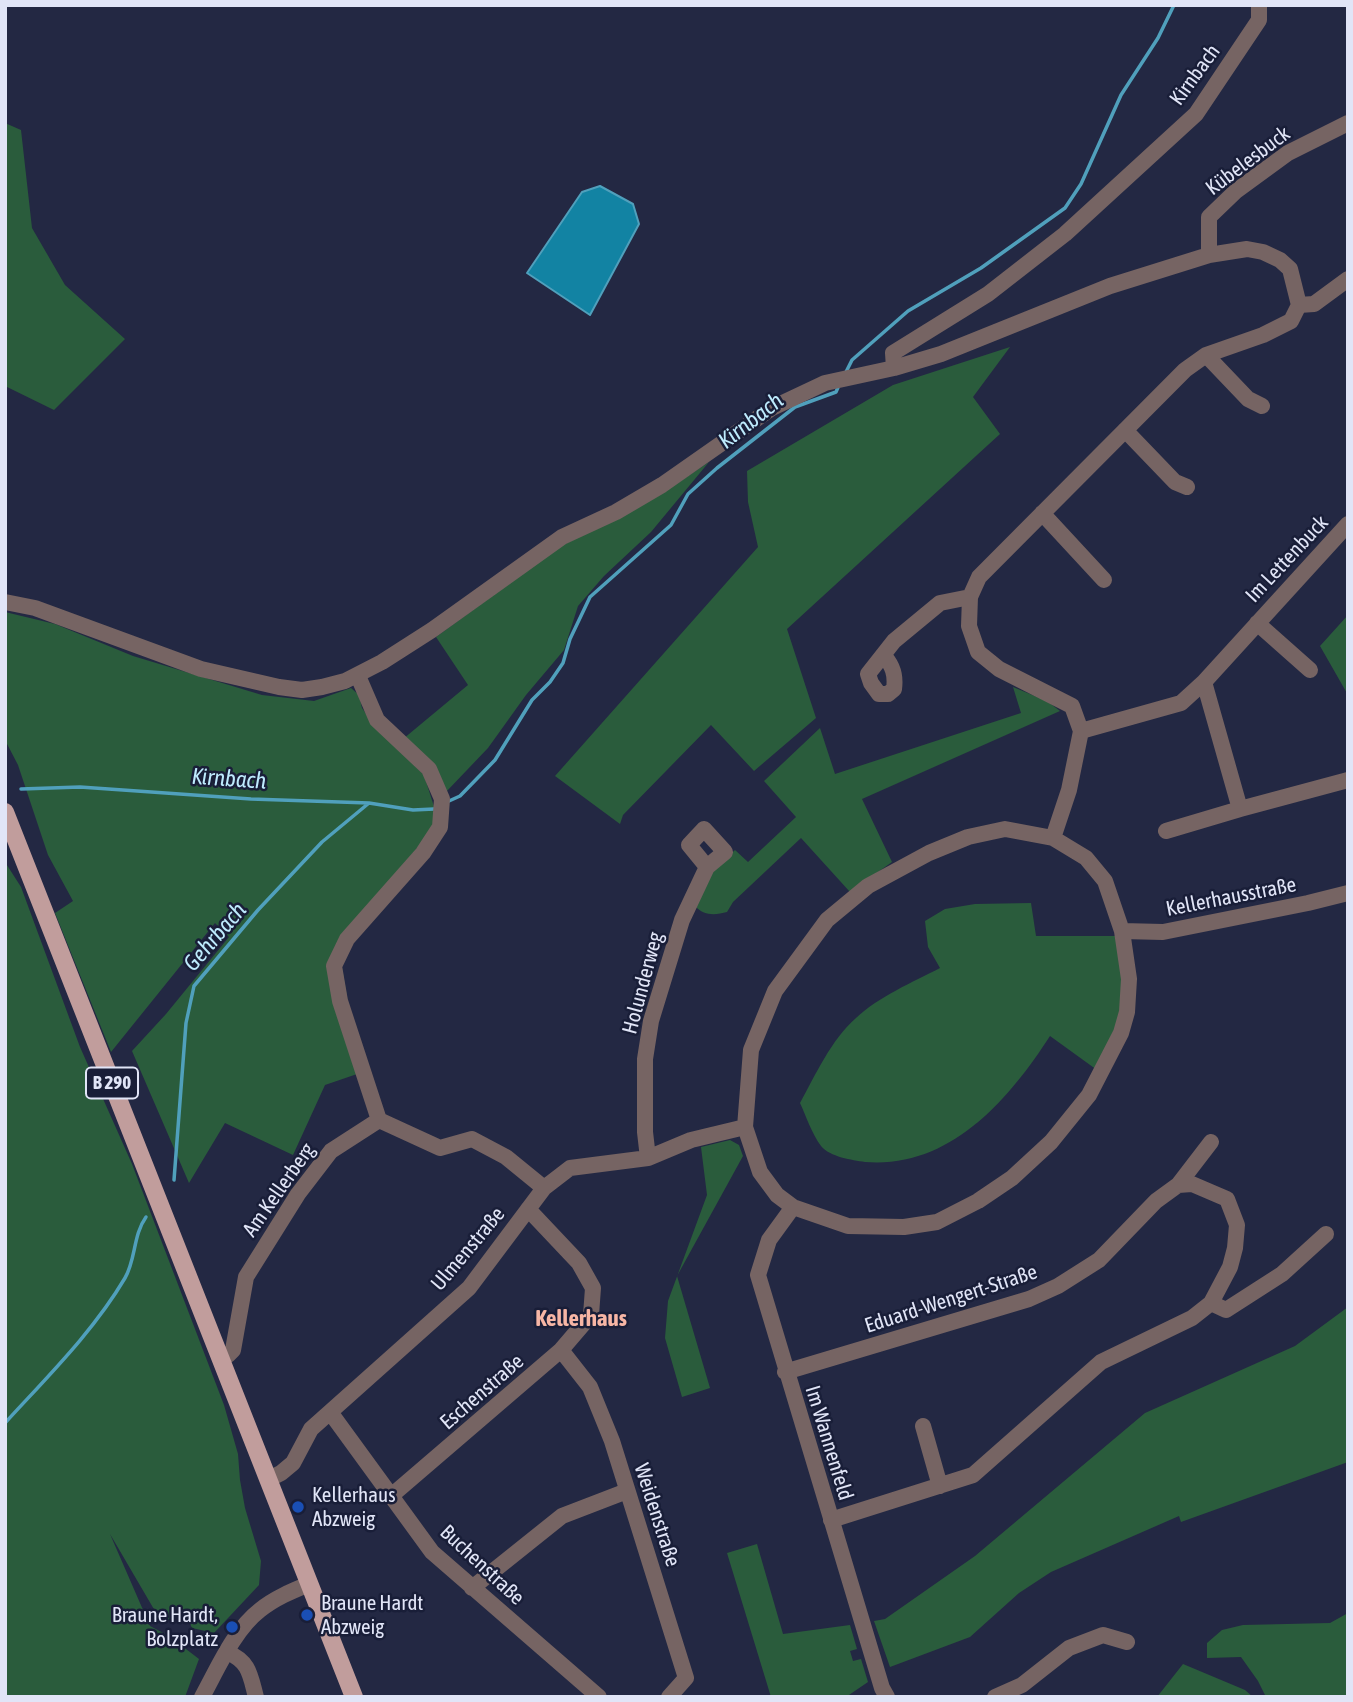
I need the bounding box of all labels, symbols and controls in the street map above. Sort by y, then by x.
street label: Kirnbach [1164,40,1226,110]
street label: Kübelesbuck [1201,121,1295,201]
water label: Kirnbach [713,387,789,455]
street label: Im Lettenbuck [1240,510,1334,608]
water label: Kirnbach [191,763,267,795]
street label: Kellerhausstraße [1164,872,1298,922]
water label: Gehrbach [178,897,252,977]
street label: Holunderweg [617,929,669,1037]
road number: B 290 [86,1068,138,1098]
street label: Am Kellerberg [238,1138,320,1242]
street label: Ulmenstraße [426,1202,510,1296]
street label: Eduard-Wengert-Straße [862,1259,1040,1339]
district label: Kellerhaus [535,1305,627,1333]
street label: Eschenstraße [435,1349,529,1435]
street label: Im Wannenfeld [800,1383,858,1503]
street label: Weidenstraße [628,1460,686,1570]
place label: Kellerhaus Abzweig [312,1482,396,1532]
marker: Kellerhaus Abzweig [290,1499,306,1515]
street label: Buchenstraße [435,1520,529,1610]
place label: Braune Hardt Abzweig [321,1590,423,1640]
place label: Braune Hardt, Bolzplatz [112,1602,218,1652]
marker: Braune Hardt Abzweig [299,1607,315,1623]
marker: Braune Hardt, Bolzplatz [224,1619,240,1635]

